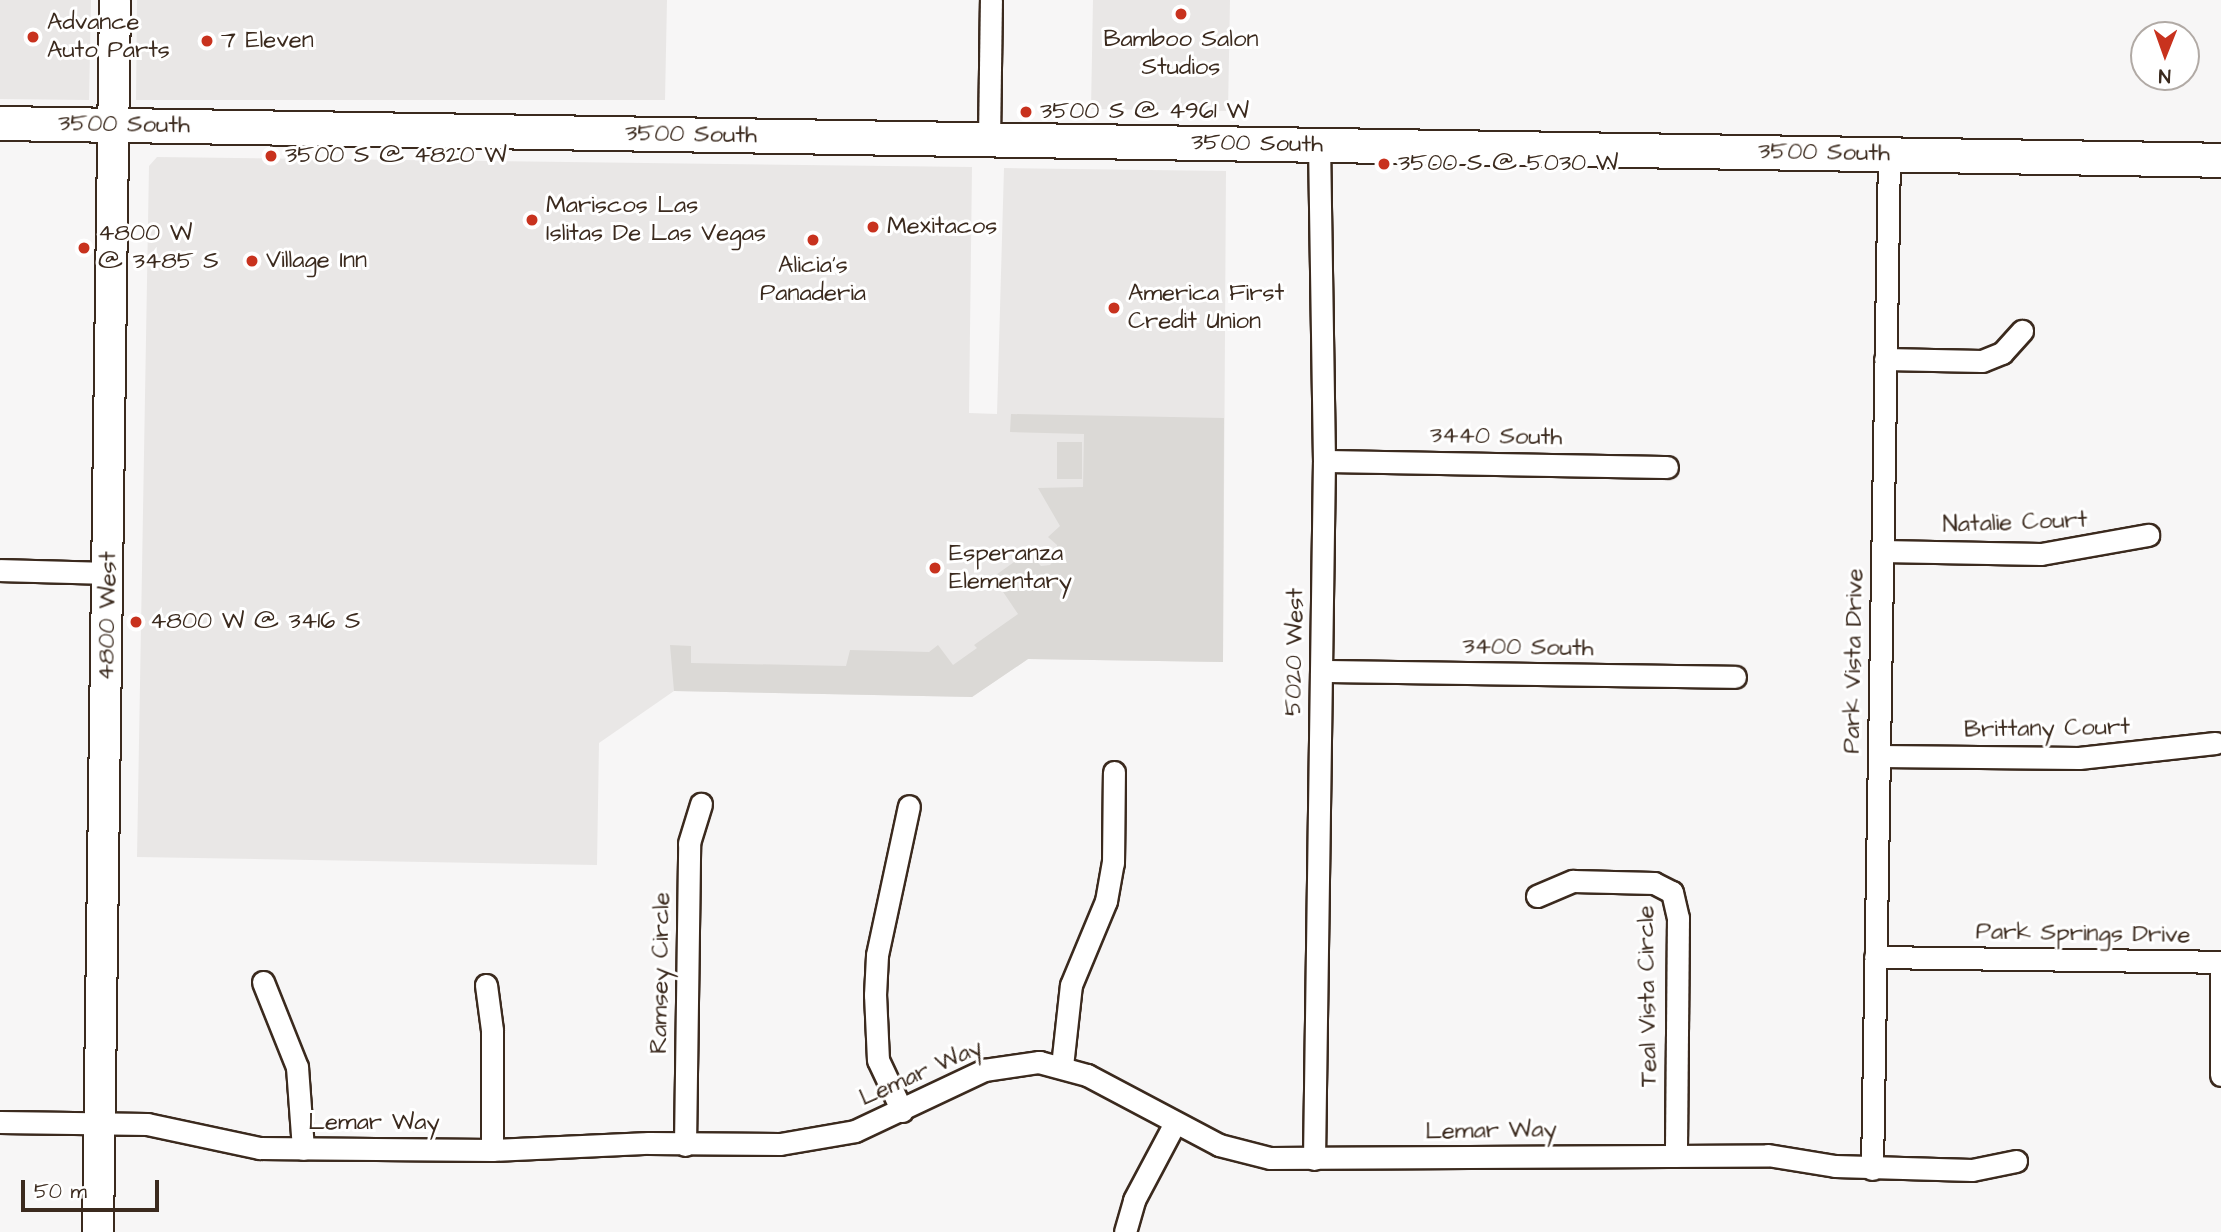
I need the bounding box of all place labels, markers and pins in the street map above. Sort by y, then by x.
marker: Bamboo Salon Studios [1173,6,1189,22]
place label: Advance Auto Parts [47,9,170,65]
place label: Bamboo Salon Studios [1104,26,1258,82]
place label: 7 Eleven [221,27,314,55]
marker: Advance Auto Parts [25,29,41,45]
marker: 7 Eleven [199,33,215,49]
place label: 3500 S @ 4961 W [1040,98,1249,126]
marker: 3500 S @ 4961 W [1018,104,1034,120]
place label: 3500 S @ 4820 W [285,142,507,170]
marker: 3500 S @ 4820 W [263,148,279,164]
place label: 3500 S @ 5030 W [1398,150,1618,178]
marker: 3500 S @ 5030 W [1376,156,1392,172]
place label: Mariscos Las Islitas De Las Vegas [546,192,766,248]
marker: Mariscos Las Islitas De Las Vegas [524,212,540,228]
place label: Mexitacos [887,213,997,241]
marker: Mexitacos [865,219,881,235]
place label: 4800 W @ 3485 S [98,220,219,276]
marker: Alicia's Panaderia [805,232,821,248]
marker: 4800 W @ 3485 S [76,240,92,256]
place label: Village Inn [266,247,367,275]
place label: Alicia's Panaderia [760,252,866,308]
marker: Village Inn [244,253,260,269]
place label: America First Credit Union [1128,280,1284,336]
marker: America First Credit Union [1106,300,1122,316]
place label: Esperanza Elementary [949,540,1072,596]
marker: Esperanza Elementary [927,560,943,576]
place label: 4800 W @ 3416 S [150,608,360,636]
marker: 4800 W @ 3416 S [128,614,144,630]

